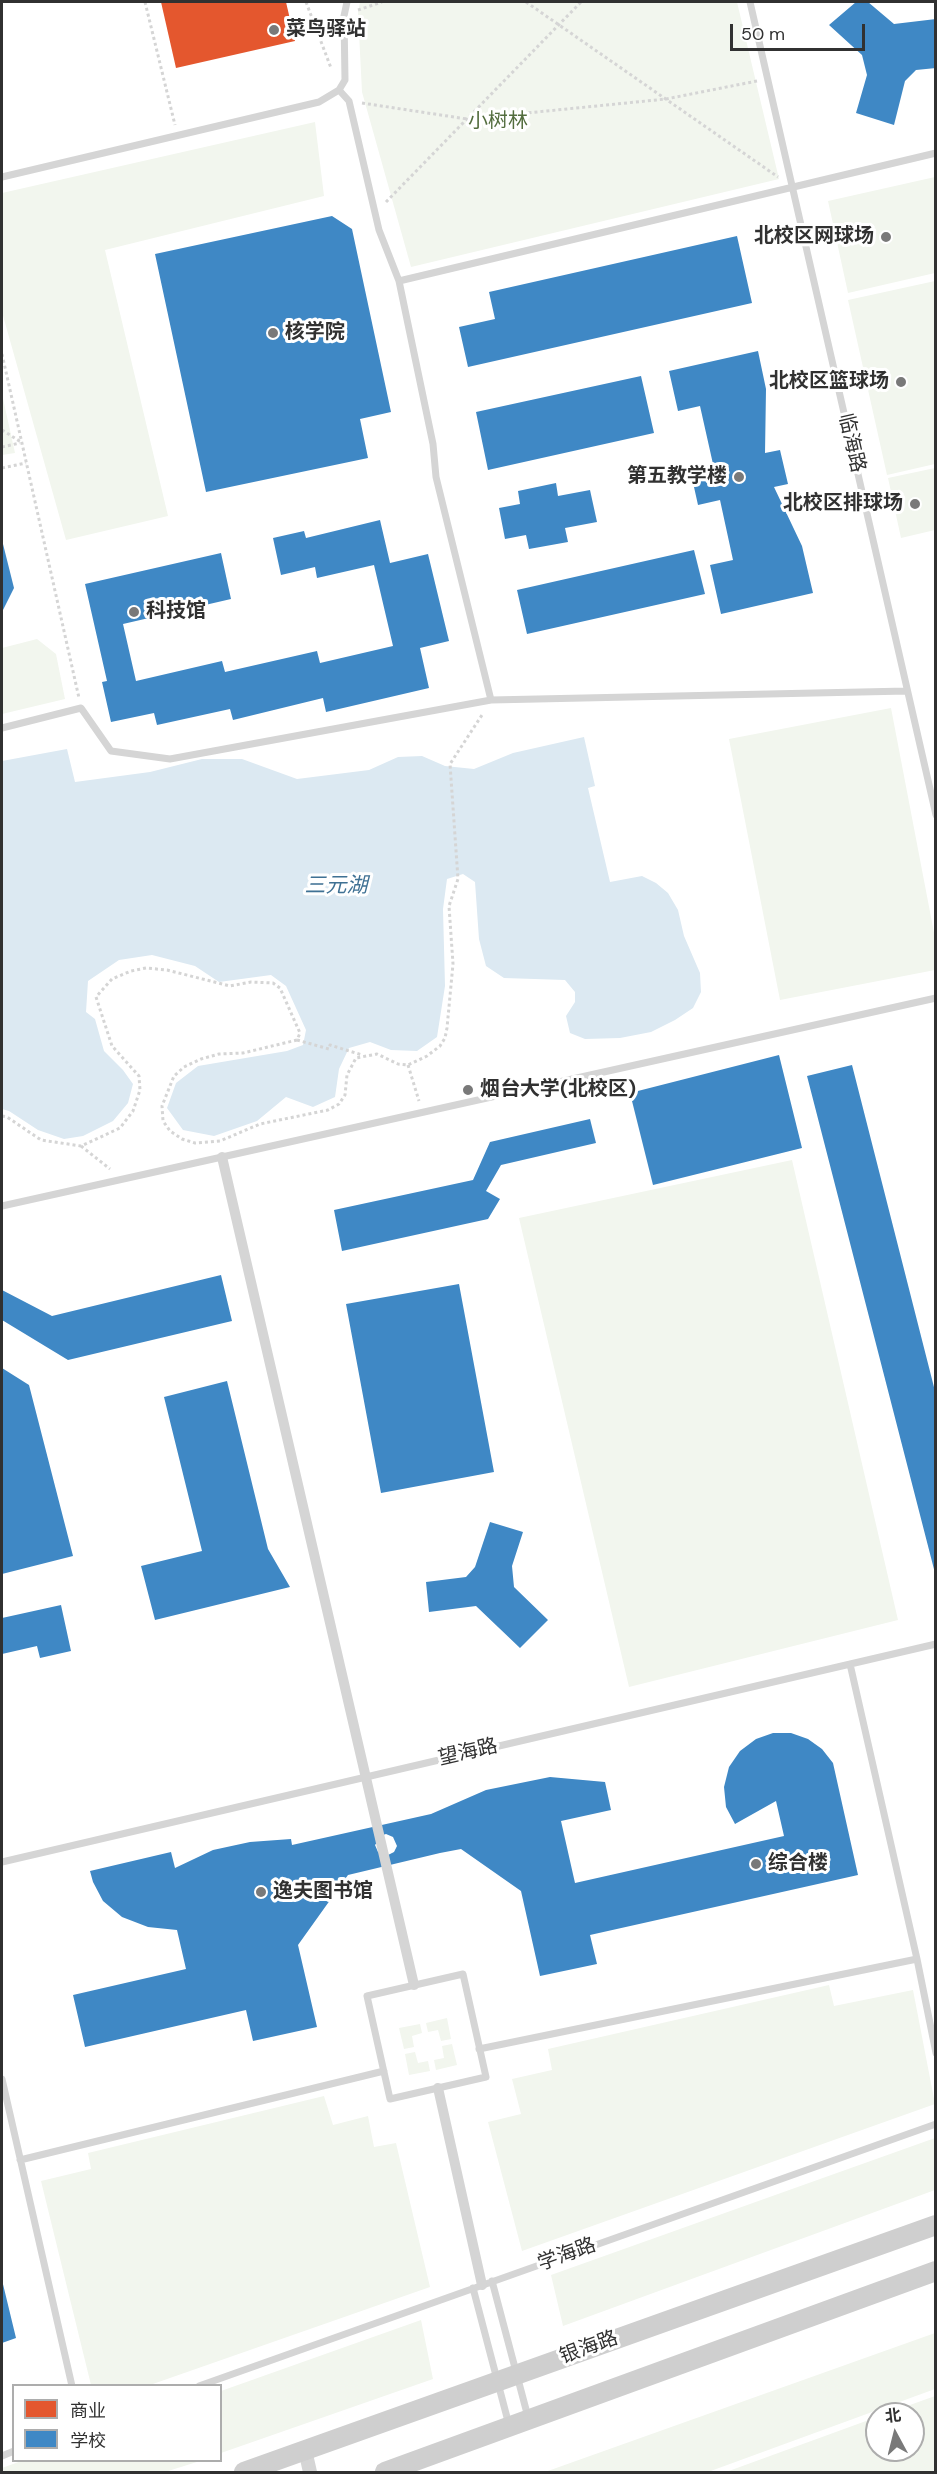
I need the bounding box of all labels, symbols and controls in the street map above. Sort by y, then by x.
scale bar [733,12,868,50]
place label: 菜鸟驿站 [286,18,366,42]
text: 50 m [741,22,785,46]
marker: 菜鸟驿站 [267,23,281,37]
park label: 小树林 [468,110,528,134]
place label: 北校区网球场 [754,225,874,249]
marker: 北校区网球场 [879,230,893,244]
place label: 核学院 [285,321,345,345]
marker: 核学院 [266,326,280,340]
place label: 北校区篮球场 [769,370,889,394]
marker: 北校区篮球场 [894,375,908,389]
street label: 临海路 [833,411,869,475]
place label: 第五教学楼 [627,465,727,489]
marker: 第五教学楼 [732,470,746,484]
place label: 北校区排球场 [783,492,903,516]
marker: 北校区排球场 [908,497,922,511]
place label: 科技馆 [146,600,206,624]
marker: 科技馆 [127,605,141,619]
water label: 三元湖 [305,873,367,899]
place label: 烟台大学(北校区) [480,1078,636,1102]
marker: 烟台大学(北校区) [461,1083,475,1097]
street label: 望海路 [436,1735,500,1771]
place label: 综合楼 [768,1852,828,1876]
marker: 综合楼 [749,1857,763,1871]
place label: 逸夫图书馆 [273,1880,373,1904]
marker: 逸夫图书馆 [254,1885,268,1899]
street label: 学海路 [535,2233,599,2277]
street label: 银海路 [557,2326,621,2370]
legend [12,2384,222,2462]
text: 商业 [70,2399,106,2423]
north arrow [865,2402,925,2462]
text: 北 [884,2404,902,2427]
text: 学校 [70,2429,106,2453]

